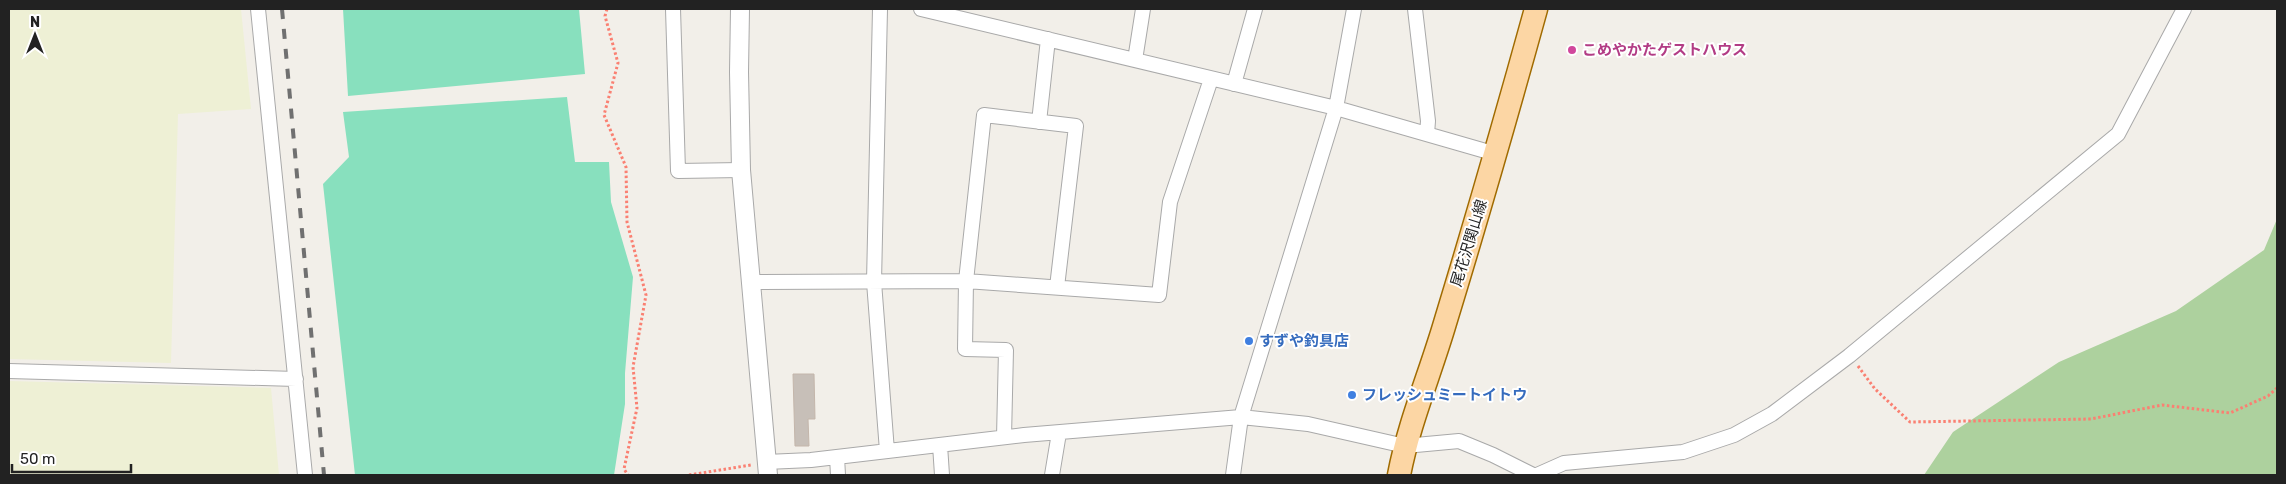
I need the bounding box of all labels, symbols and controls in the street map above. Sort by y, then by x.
north arrow [10,10,60,60]
text: N [30,14,40,31]
place label: こめやかたゲストハウス [1582,41,1747,59]
marker: こめやかたゲストハウス [1566,44,1578,56]
street label: 尾花沢関山線 [1447,197,1491,289]
place label: すずや釣具店 [1259,332,1349,350]
marker: すずや釣具店 [1243,335,1255,347]
place label: フレッシュミートイトウ [1362,386,1527,404]
marker: フレッシュミートイトウ [1346,389,1358,401]
scale bar [12,442,131,474]
text: 50 m [20,450,55,468]

